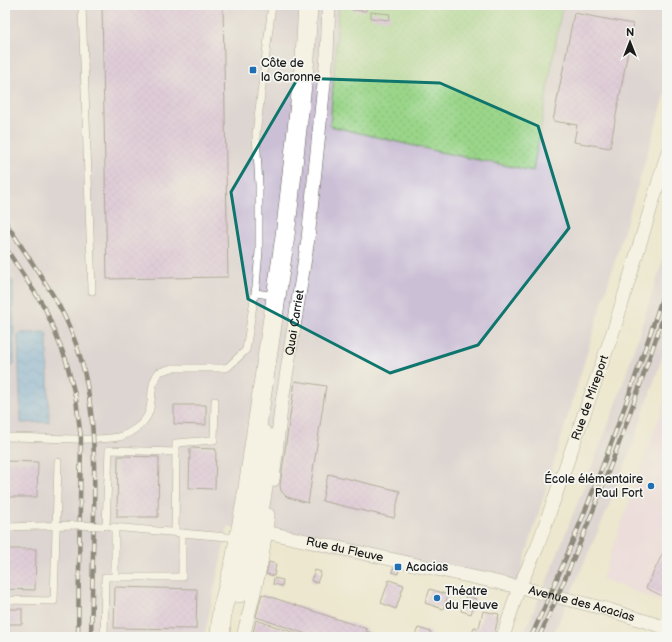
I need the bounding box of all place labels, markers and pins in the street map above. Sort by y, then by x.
place label: Côte de la Garonne [261,56,321,85]
marker: Côte de la Garonne [248,65,258,75]
place label: École élémentaire Paul Fort [544,471,643,501]
marker: École élémentaire Paul Fort [646,481,656,491]
place label: Acacias [406,560,448,575]
marker: Acacias [393,562,403,572]
place label: Théatre du Fleuve [445,584,498,613]
marker: Théatre du Fleuve [432,593,442,603]

